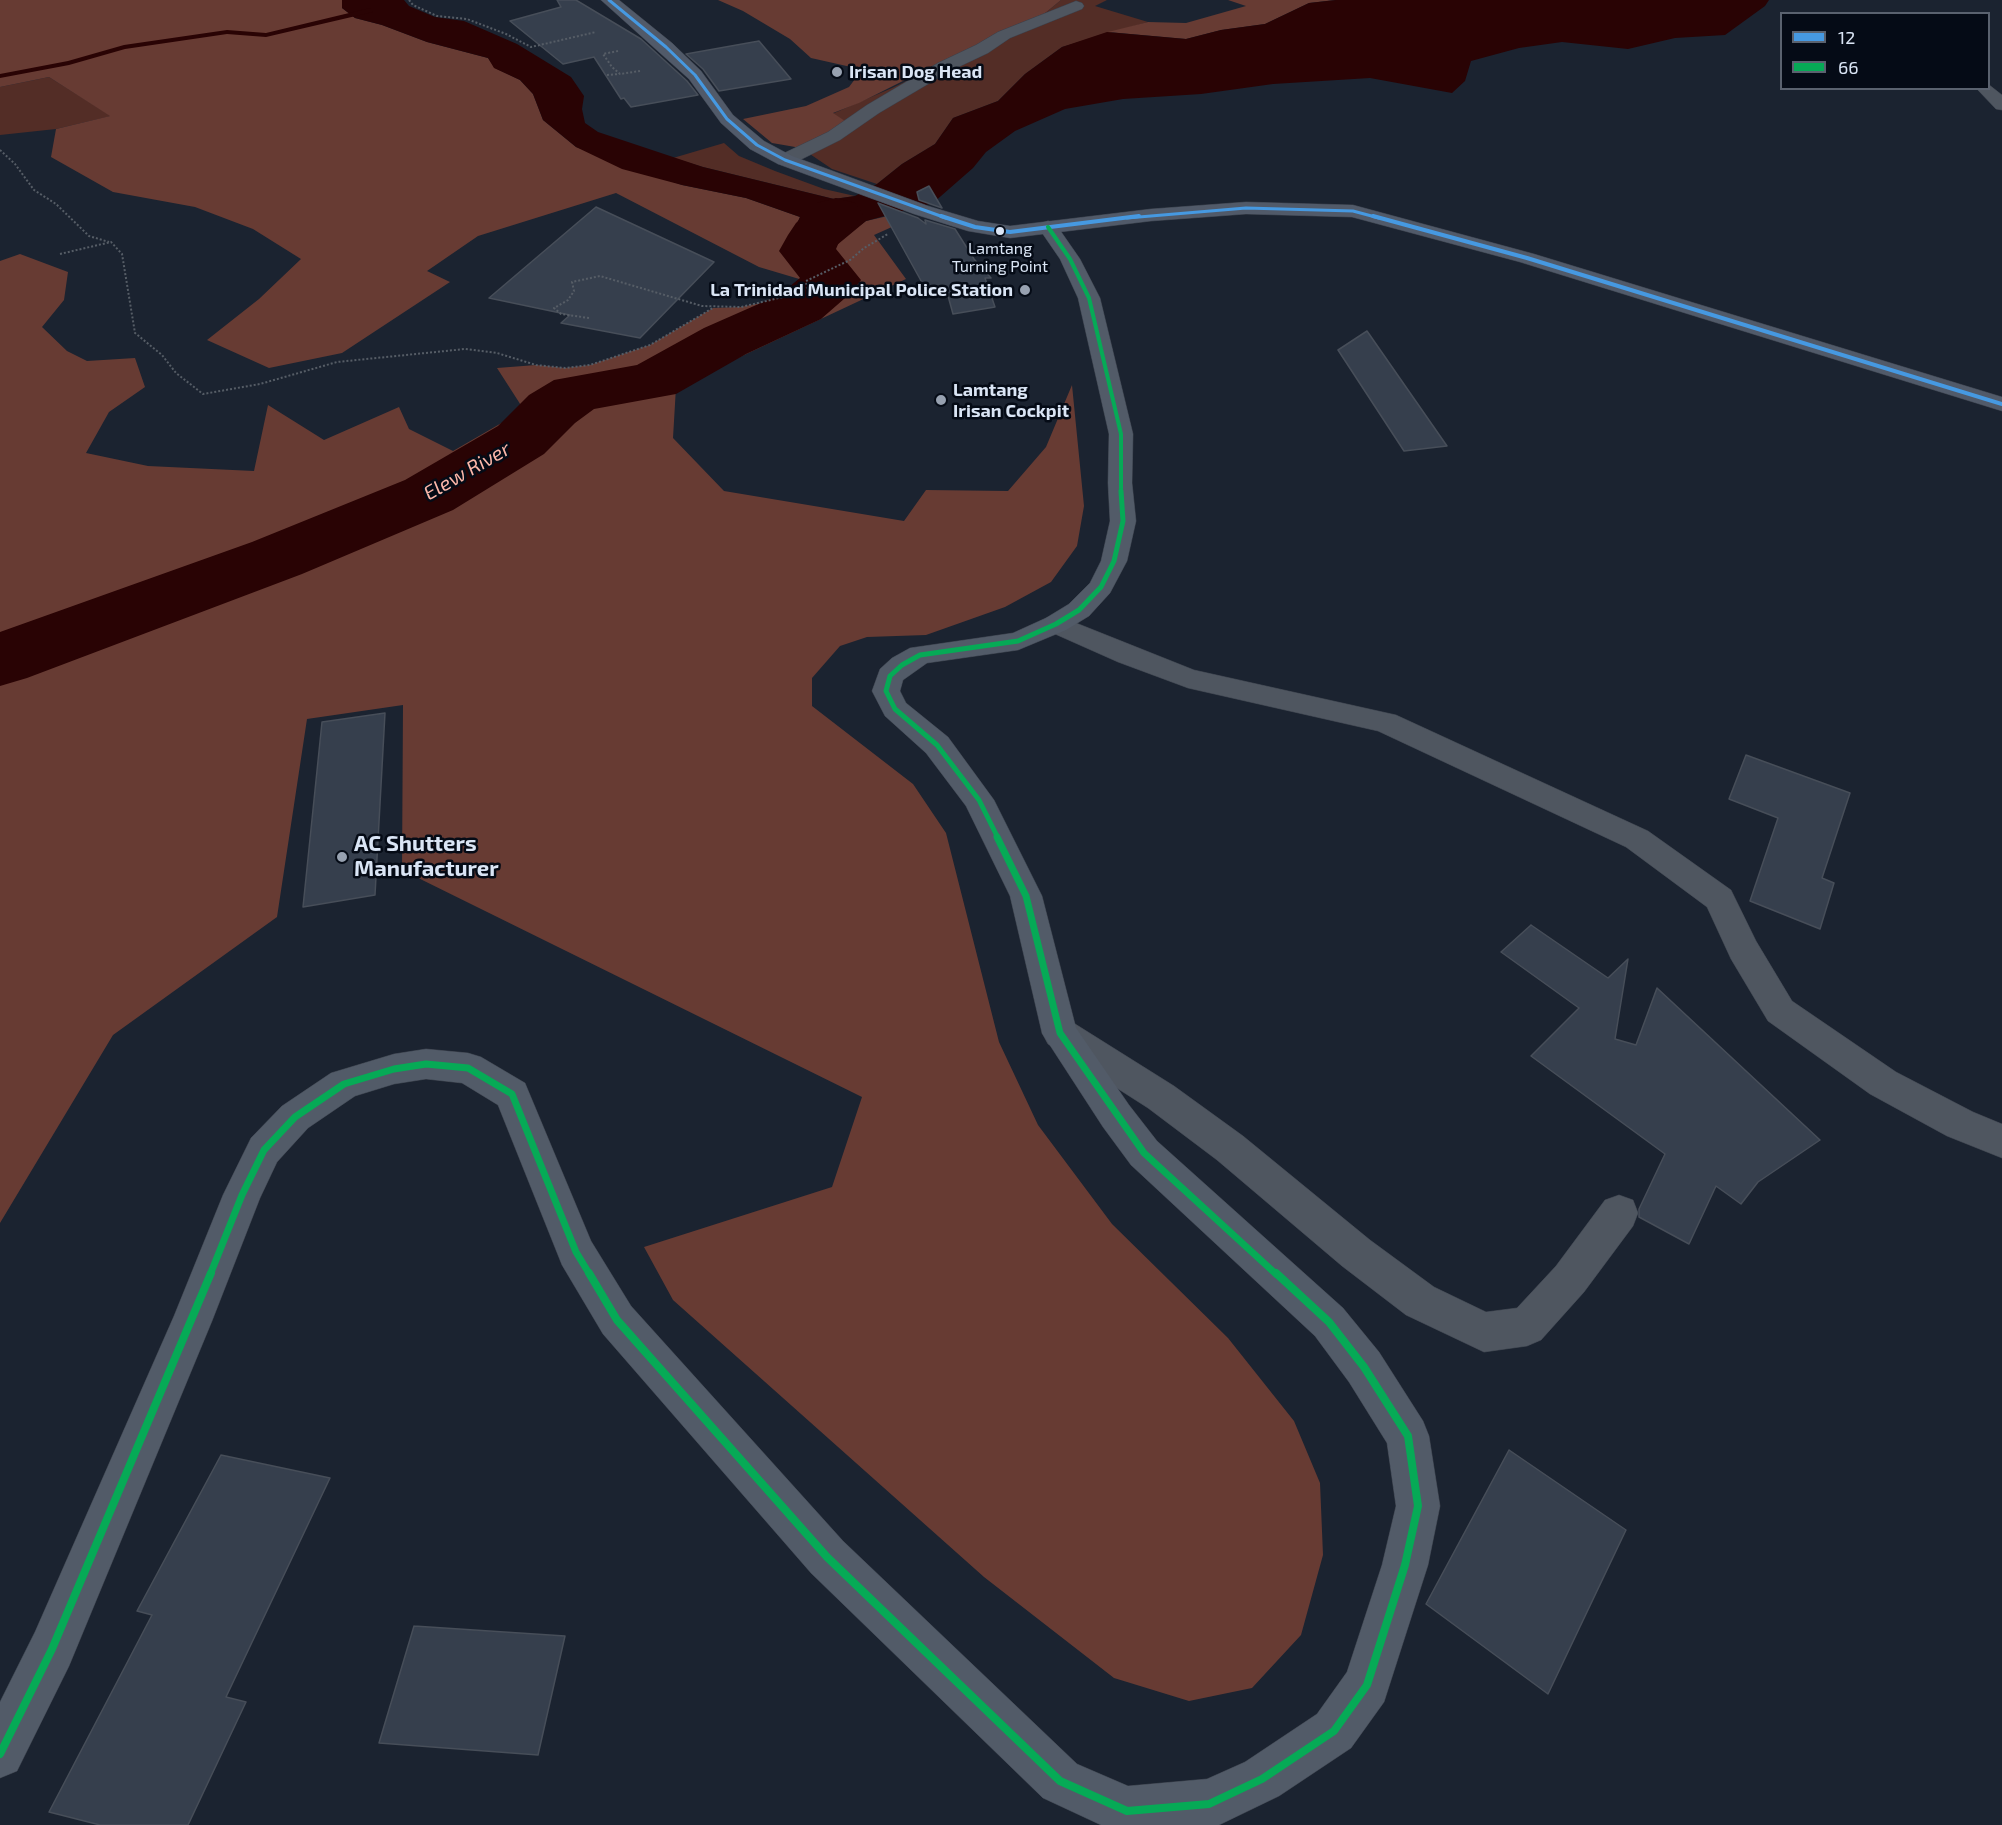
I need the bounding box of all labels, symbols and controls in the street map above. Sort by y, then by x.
legend [1780,12,1990,90]
text: 12 [1838,26,1855,48]
text: 66 [1838,56,1859,78]
place label: Irisan Dog Head [849,61,982,83]
marker: Irisan Dog Head [830,65,844,79]
marker: Lamtang Turning Point [994,225,1006,237]
place label: Lamtang Turning Point [952,239,1048,277]
place label: La Trinidad Municipal Police Station [710,279,1013,301]
marker: La Trinidad Municipal Police Station [1018,283,1032,297]
place label: Lamtang Irisan Cockpit [953,379,1069,422]
marker: Lamtang Irisan Cockpit [934,393,948,407]
water label: Elew River [420,437,514,505]
place label: AC Shutters Manufacturer [354,831,499,882]
marker: AC Shutters Manufacturer [335,850,349,864]

